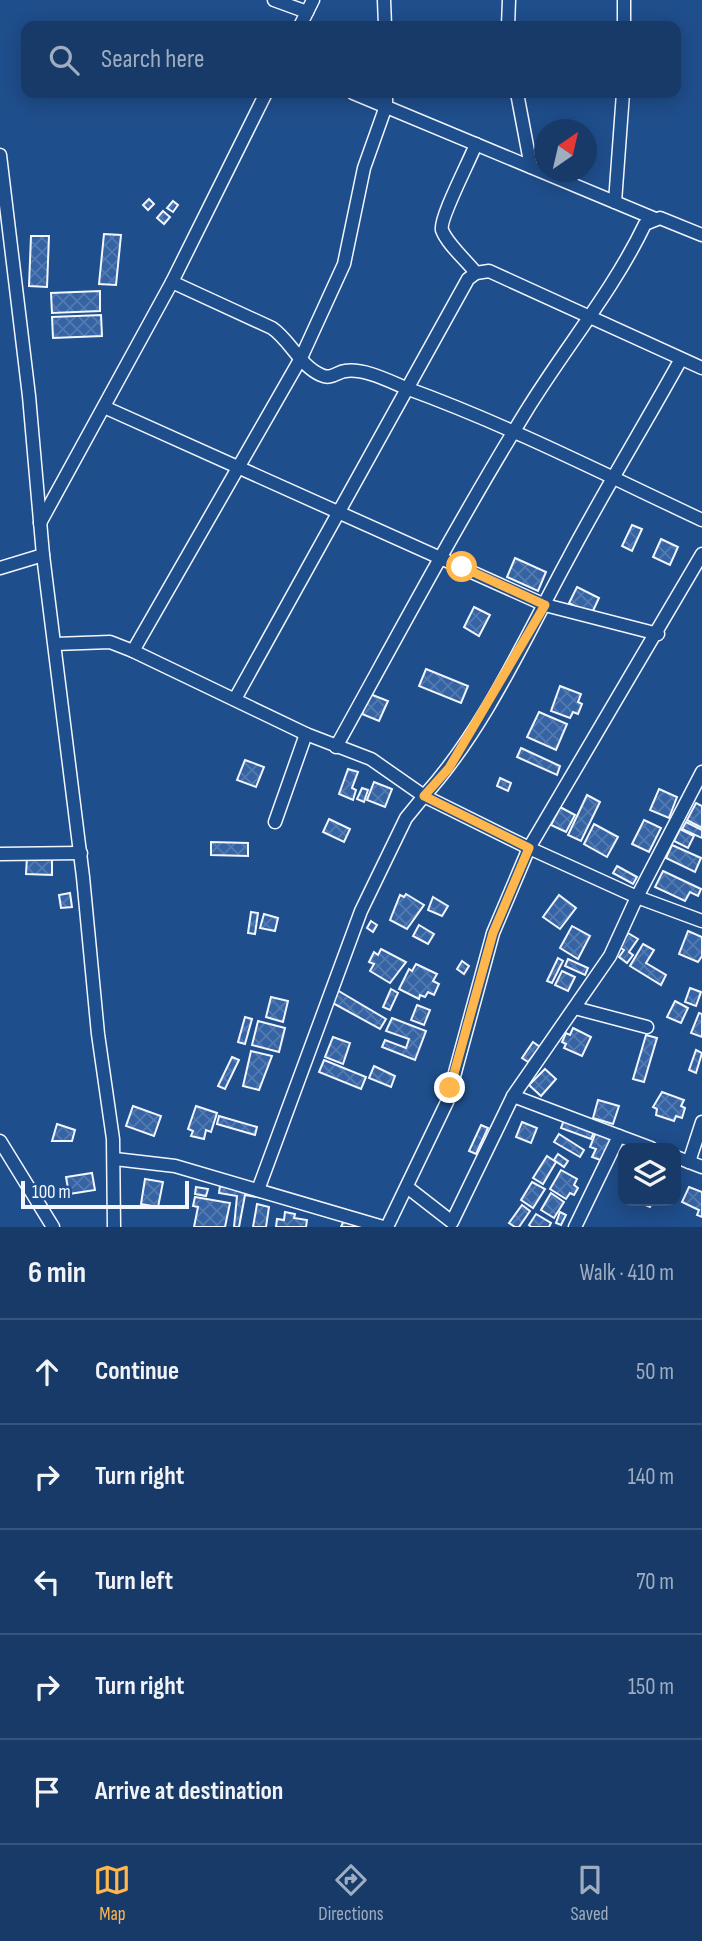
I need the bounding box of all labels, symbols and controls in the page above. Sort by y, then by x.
search box [21,21,681,98]
icon: search [45,41,83,79]
text: Search here [101,44,204,75]
north arrow [534,119,597,182]
route start [446,551,477,582]
route end [434,1072,465,1103]
map controls [618,1143,681,1206]
button: layers [618,1143,681,1206]
scale bar [21,1178,189,1210]
text: 100 m [32,1181,71,1204]
text: 6 min [28,1255,86,1291]
text: Walk · 410 m [579,1259,674,1287]
icon: ahead [28,1353,66,1391]
text: Continue [95,1356,179,1387]
text: 50 m [636,1358,674,1386]
icon: right [28,1458,66,1496]
text: Turn right [95,1461,184,1492]
text: 140 m [628,1463,674,1491]
icon: left [28,1563,66,1601]
text: Turn left [95,1566,173,1597]
text: 70 m [636,1568,674,1596]
icon: right [28,1668,66,1706]
text: Turn right [95,1671,184,1702]
text: 150 m [628,1673,674,1701]
icon: arrive [28,1773,66,1811]
text: Arrive at destination [95,1776,283,1807]
tab: Map [93,1861,131,1926]
tab: Directions [318,1861,384,1926]
tab: Saved [570,1861,609,1926]

